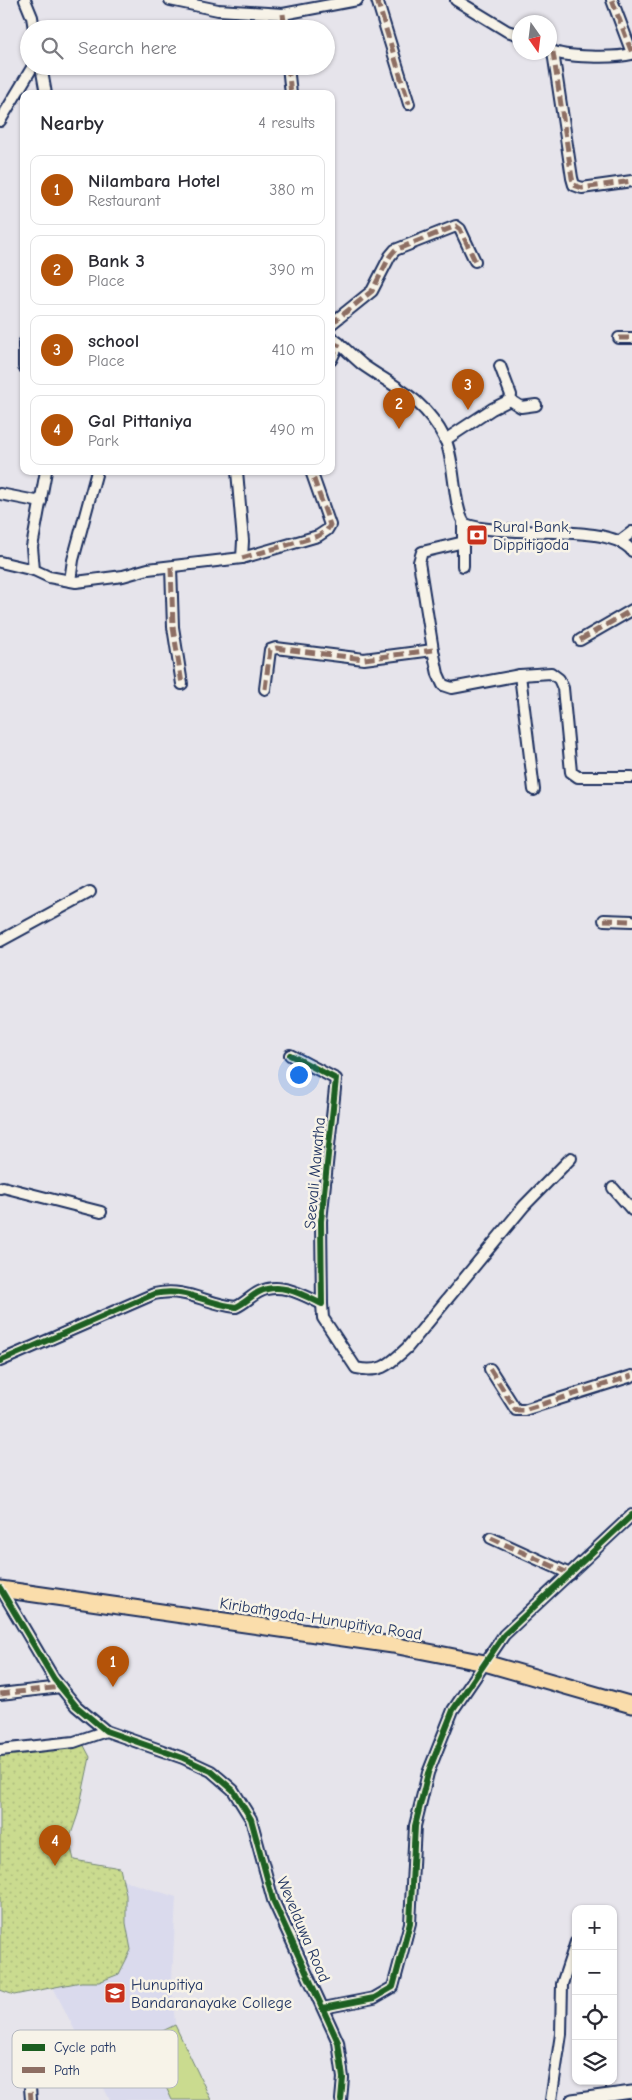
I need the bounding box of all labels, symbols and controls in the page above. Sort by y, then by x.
north arrow [512,15,557,60]
search box [20,20,335,75]
icon: search [38,34,66,62]
text: Search here [78,37,177,59]
text: Nearby [40,111,104,135]
text: 4 results [258,114,315,132]
text: Nilambara Hotel [88,170,220,192]
text: 1 [54,181,60,199]
text: 380 m [269,181,314,199]
text: Restaurant [88,192,160,210]
text: Bank 3 [88,250,145,272]
text: 2 [53,261,61,279]
text: 390 m [269,261,314,279]
text: Place [88,272,124,290]
text: school [88,330,139,352]
text: 3 [53,341,61,359]
text: 410 m [272,341,314,359]
text: Place [88,352,124,370]
pin: 3 [452,369,484,410]
pin: 2 [383,388,415,429]
text: Gal Pittaniya [88,410,192,432]
text: 4 [53,421,61,439]
text: 490 m [269,421,314,439]
text: Park [88,432,119,450]
place label: Rural Bank, Dippitigoda [493,518,571,554]
bank icon: Rural Bank, Dippitigoda [465,523,489,547]
your location [286,1062,312,1088]
street label: Seevali Mawatha [301,1116,329,1230]
street label: Kiribathgoda-Hunupitiya Road [218,1594,423,1644]
pin: 1 [97,1646,129,1687]
pin: 4 [39,1825,71,1866]
street label: Wevelduwa Road [273,1874,333,1985]
map controls [572,1905,617,2085]
button: + [572,1905,617,1950]
button: − [572,1950,617,1995]
place label: Hunupitiya Bandaranayake College [131,1976,292,2012]
school or university icon: Hunupitiya Bandaranayake College [103,1981,127,2005]
button: locate [572,1995,617,2040]
legend [12,2030,178,2088]
text: Cycle path [54,2039,116,2056]
button: layers [572,2040,617,2085]
text: Path [54,2062,80,2079]

